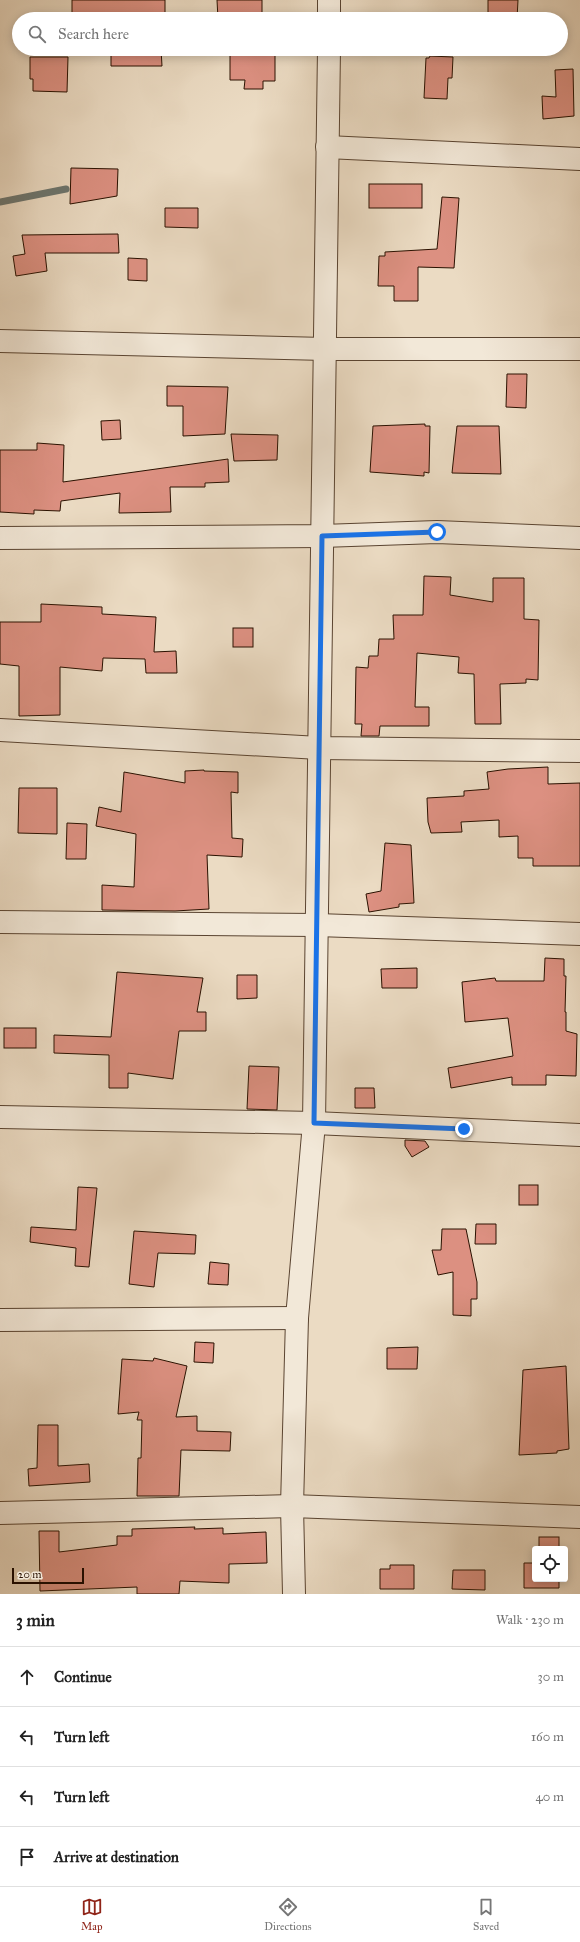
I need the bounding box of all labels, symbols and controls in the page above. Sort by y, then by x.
search box [12,12,568,56]
icon: search [26,23,48,45]
text: Search here [58,25,129,43]
route start [428,523,446,541]
route end [455,1120,473,1138]
map controls [532,1546,568,1582]
button: locate [532,1546,568,1582]
scale bar [12,1566,84,1585]
text: 20 m [18,1568,41,1581]
text: 3 min [16,1610,55,1631]
text: Walk · 230 m [496,1612,564,1628]
icon: ahead [16,1666,38,1688]
text: Continue [54,1668,112,1686]
text: 30 m [538,1669,564,1685]
icon: left [16,1726,38,1748]
text: Turn left [54,1728,110,1746]
text: 160 m [531,1729,564,1745]
icon: left [16,1786,38,1808]
text: Turn left [54,1788,110,1806]
text: 40 m [535,1789,564,1805]
icon: arrive [16,1846,38,1868]
text: Arrive at destination [54,1848,179,1866]
tab: Map [81,1896,103,1933]
tab: Directions [264,1896,312,1933]
tab: Saved [473,1896,499,1933]

